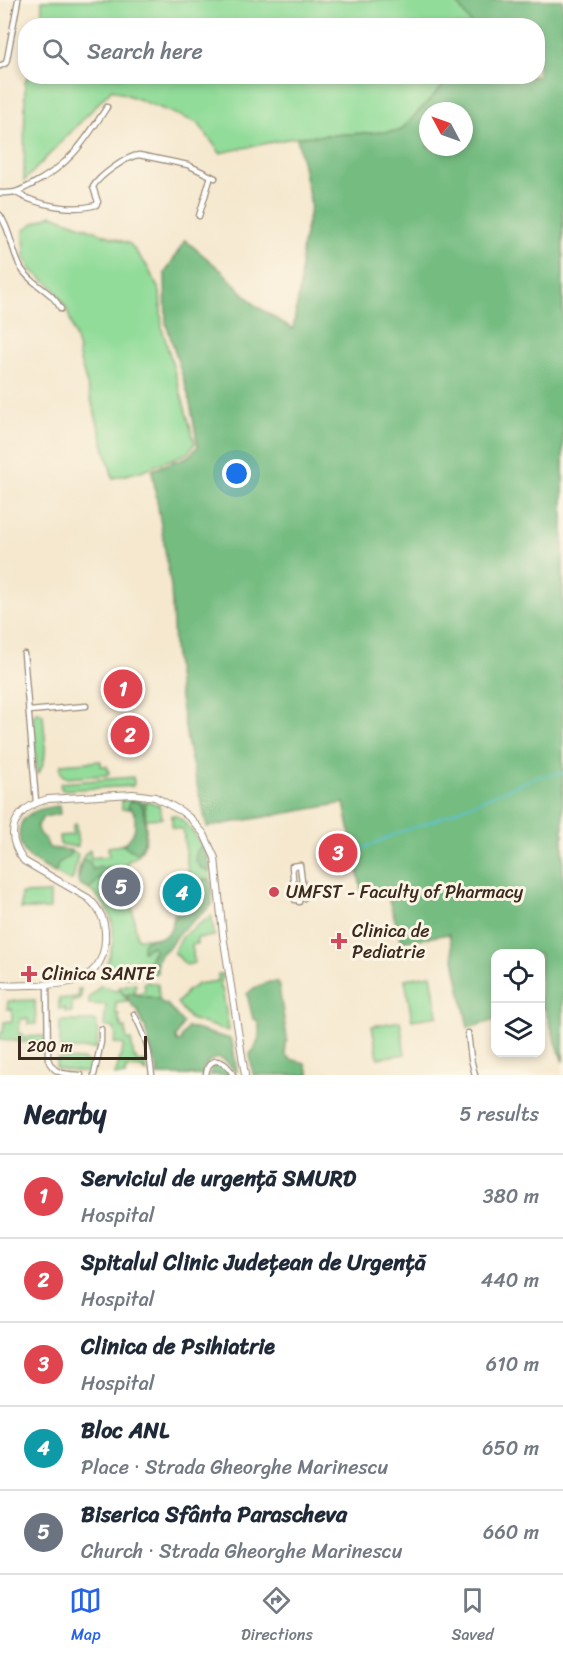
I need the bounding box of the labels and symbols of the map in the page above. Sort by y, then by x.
north arrow [419,102,473,156]
your location [222,459,251,488]
pin: 1 [104,666,142,712]
pin: 2 [110,712,150,758]
pin: 3 [318,830,358,876]
pin: 5 [102,864,140,910]
pin: 4 [162,870,201,916]
place label: UMFST - Faculty of Pharmacy [286,876,524,908]
marker: UMFST - Faculty of Pharmacy [267,885,281,899]
place label: Clinica de Pediatrie [352,915,429,968]
marker: Clinica de Pediatrie [330,932,348,950]
place label: Clinica SANTE [42,958,156,990]
marker: Clinica SANTE [20,965,38,983]
scale bar [18,1033,147,1060]

